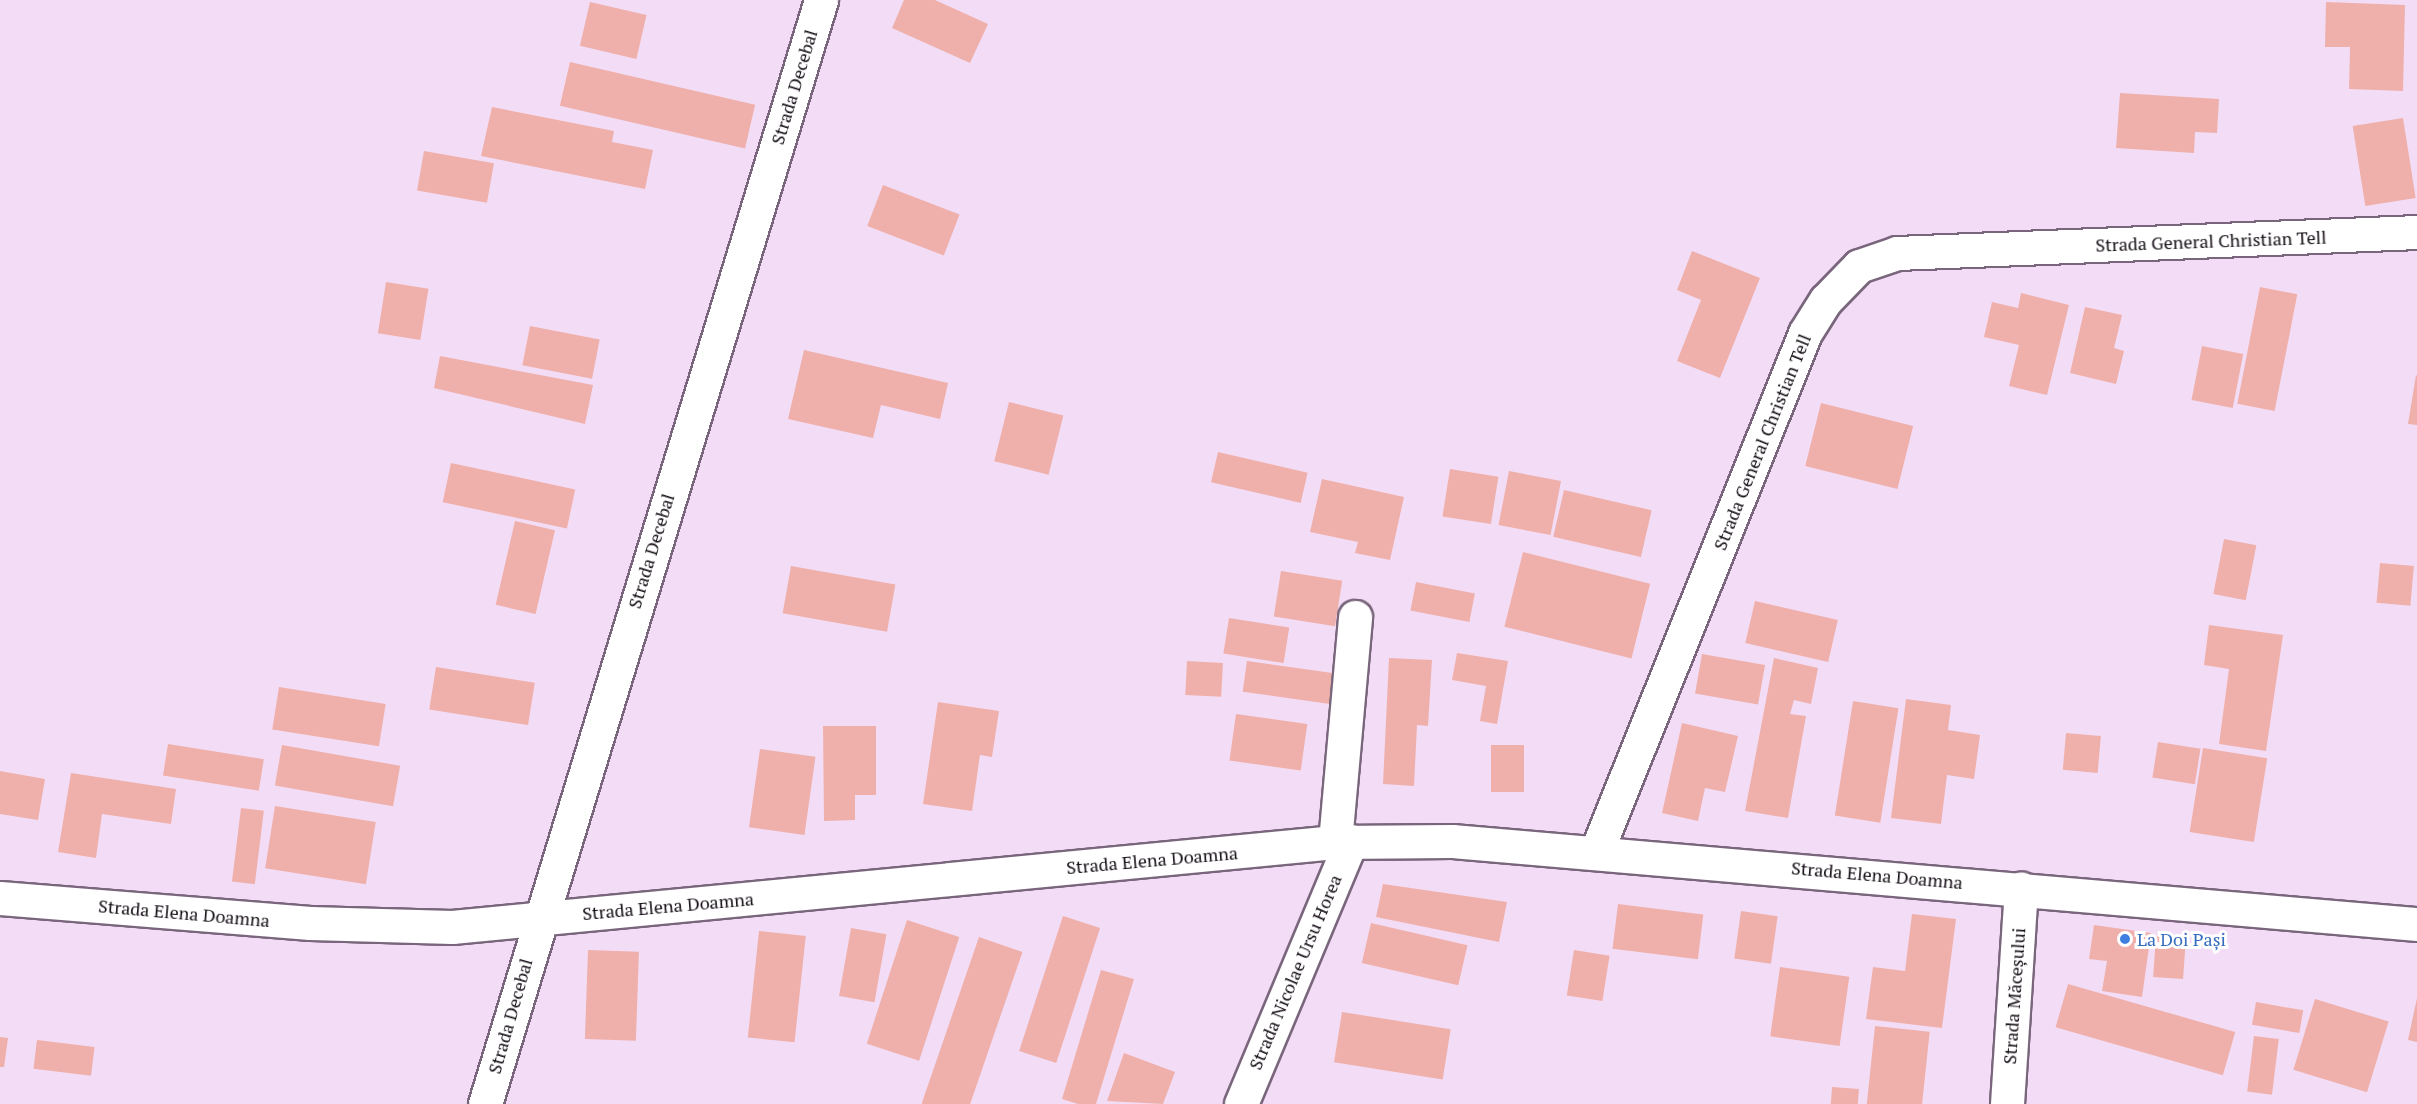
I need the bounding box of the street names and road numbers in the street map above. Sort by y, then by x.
street label: Strada Decebal [766,27,822,147]
street label: Strada General Christian Tell [2095,226,2327,256]
street label: Strada General Christian Tell [1709,331,1815,553]
street label: Strada Decebal [623,491,679,611]
street label: Strada Elena Doamna [1065,842,1239,878]
street label: Strada Elena Doamna [1790,857,1964,893]
street label: Strada Nicolae Ursu Horea [1244,871,1346,1073]
street label: Strada Elena Doamna [581,888,755,924]
street label: Strada Elena Doamna [97,895,271,931]
street label: Strada Măceșului [1998,927,2030,1065]
street label: Strada Decebal [483,956,537,1076]

